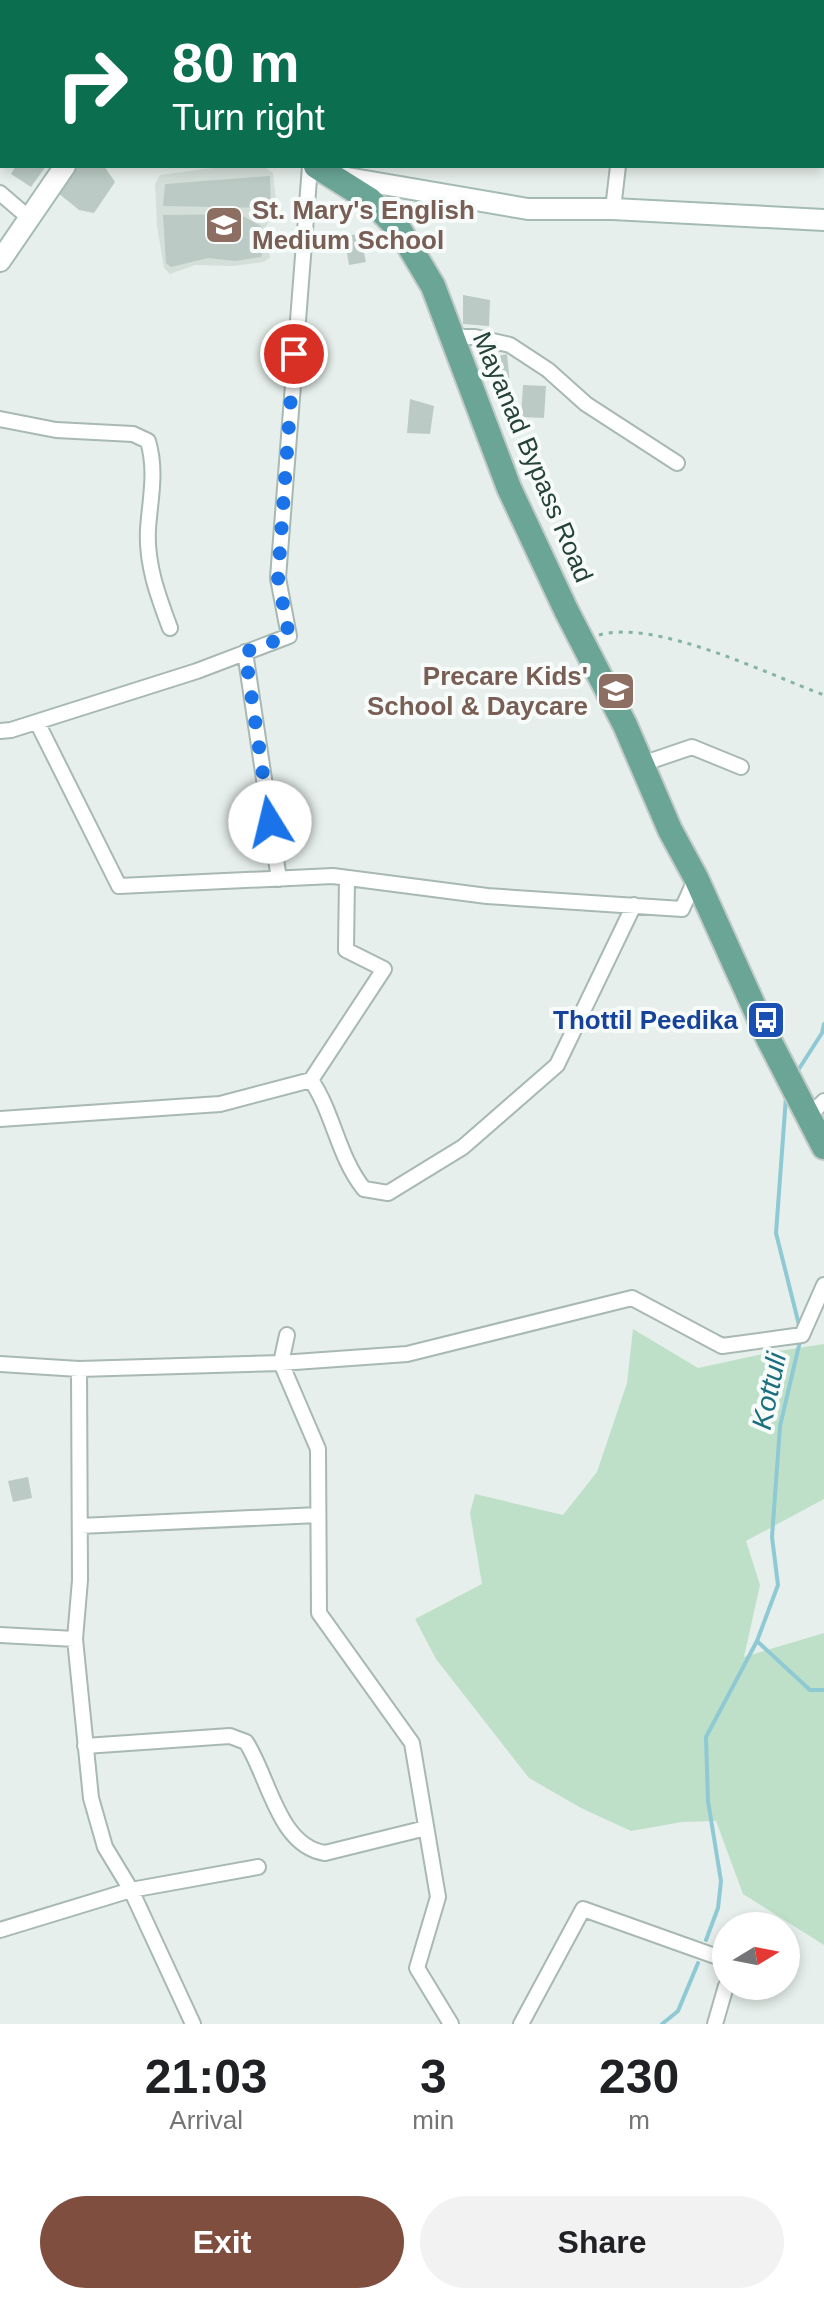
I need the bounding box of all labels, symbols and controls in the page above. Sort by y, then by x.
text: 80 m [172,31,300,94]
icon: right [40,32,144,136]
text: Turn right [172,97,325,138]
place label: St. Mary's English Medium School [252,195,475,255]
school or university icon: St. Mary's English Medium School [203,204,245,246]
pin [260,320,328,388]
street label: Mayanad Bypass Road [467,327,599,587]
icon: arrive [272,332,316,376]
place label: Precare Kids' School & Daycare [367,661,588,721]
school or university icon: Precare Kids' School & Daycare [595,670,637,712]
position arrow [228,780,312,864]
bus stop icon: Thottil Peedika [745,999,787,1041]
place label: Thottil Peedika [553,1005,739,1035]
water label: Kottuli [746,1349,792,1432]
north arrow [712,1912,800,2000]
map controls [712,1912,800,2000]
text: 21:03 [145,2050,268,2103]
text: 3 [420,2050,447,2103]
text: 230 [599,2050,679,2103]
text: Arrival [169,2105,243,2135]
text: min [412,2105,454,2135]
text: m [628,2105,650,2135]
button: Exit [40,2196,404,2288]
button: Share [420,2196,784,2288]

